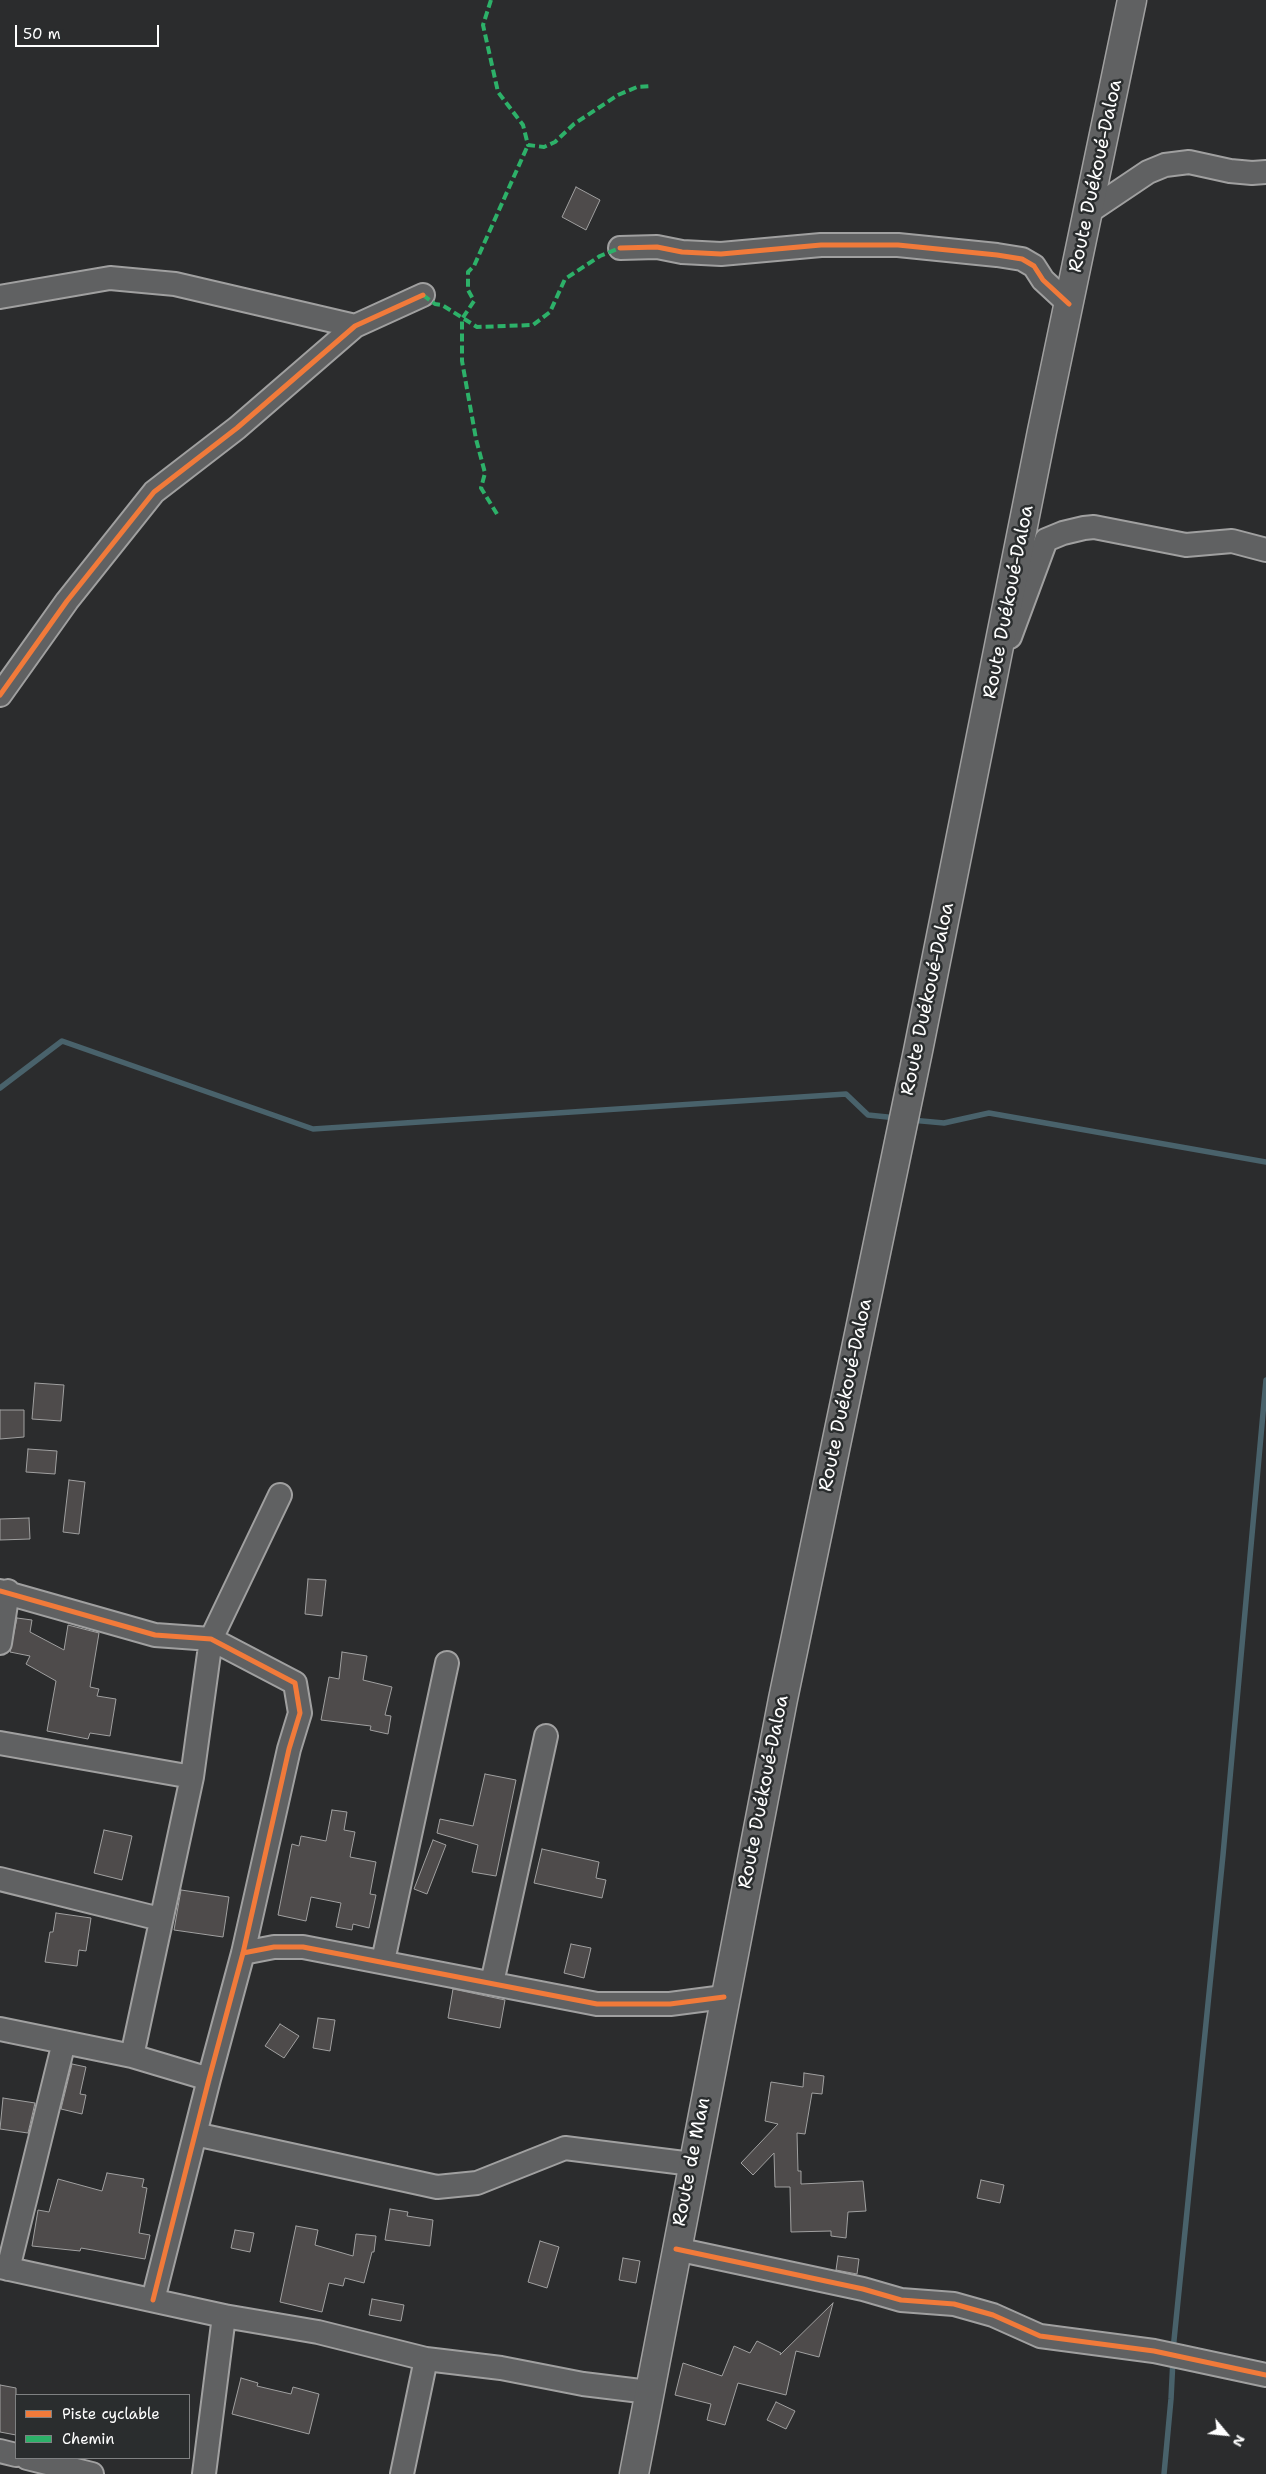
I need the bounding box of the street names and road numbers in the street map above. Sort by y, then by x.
street label: Route Duékoué-Daloa [1064,77,1128,275]
street label: Route Duékoué-Daloa [979,503,1039,701]
street label: Route Duékoué-Daloa [896,900,960,1098]
street label: Route Duékoué-Daloa [814,1296,878,1494]
street label: Route Duékoué-Daloa [734,1693,794,1891]
street label: Route de Man [668,2096,716,2228]

